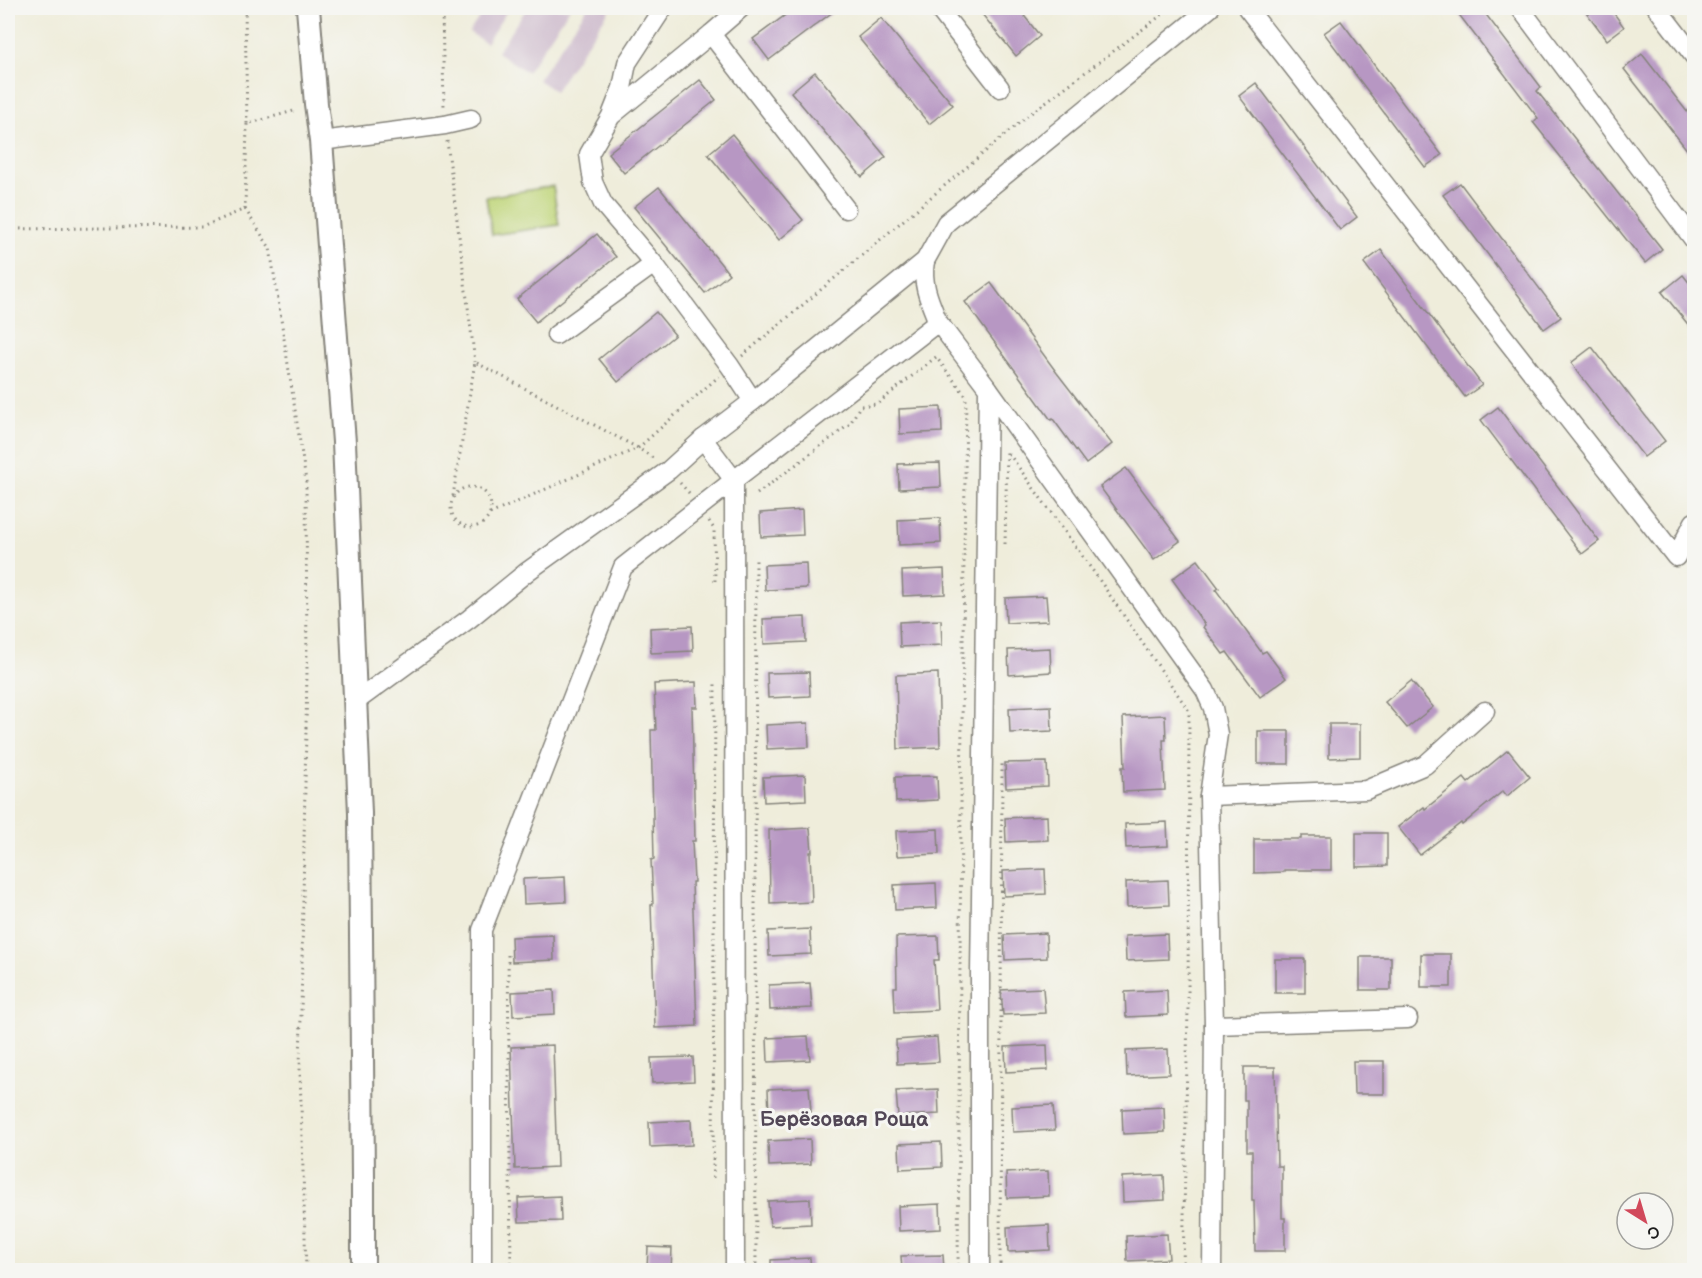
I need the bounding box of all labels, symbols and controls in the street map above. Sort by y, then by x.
district label: Берёзовая Роща [760,1107,929,1132]
north arrow [1615,1191,1675,1251]
text: С [1643,1221,1663,1243]

